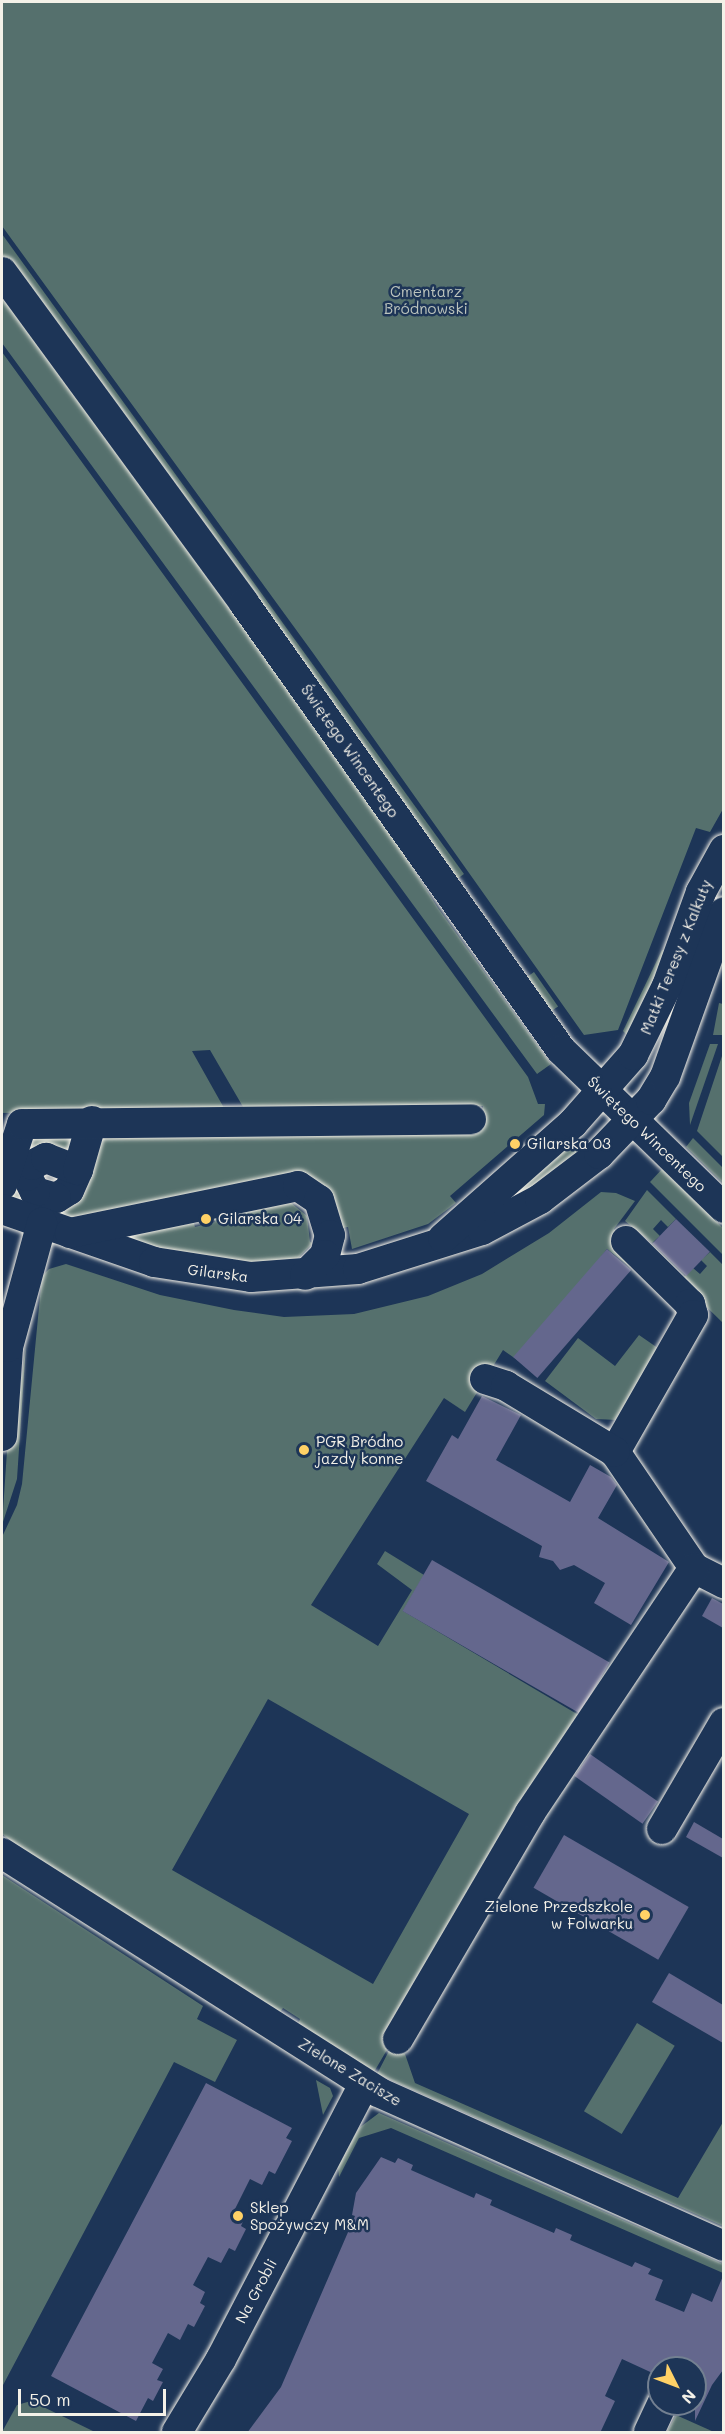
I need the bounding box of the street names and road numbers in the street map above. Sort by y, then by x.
street label: Świętego Wincentego [297,681,403,821]
street label: Matki Teresy z Kalkuty [637,877,715,1037]
street label: Świętego Wincentego [584,1073,710,1195]
street label: Gilarska [187,1260,249,1286]
street label: Zielone Zacisze [295,2034,405,2110]
street label: Na Grobli [231,2256,281,2326]

